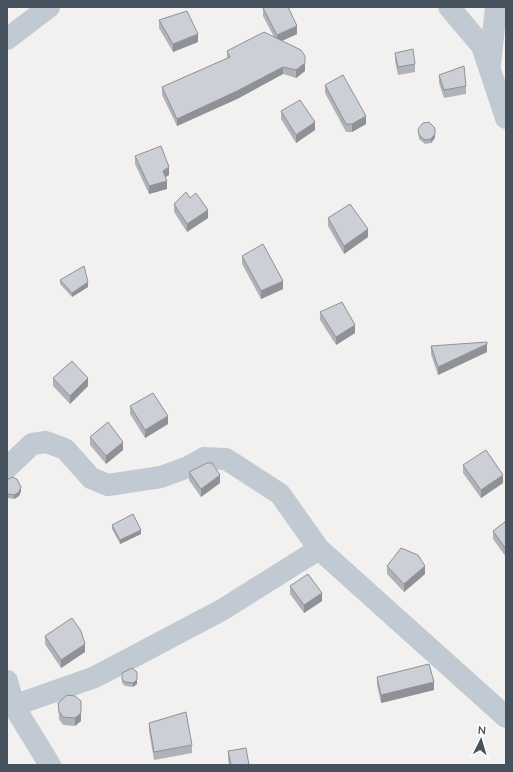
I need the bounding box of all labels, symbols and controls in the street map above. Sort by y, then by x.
north arrow [461,720,501,760]
text: N [477,723,487,738]

